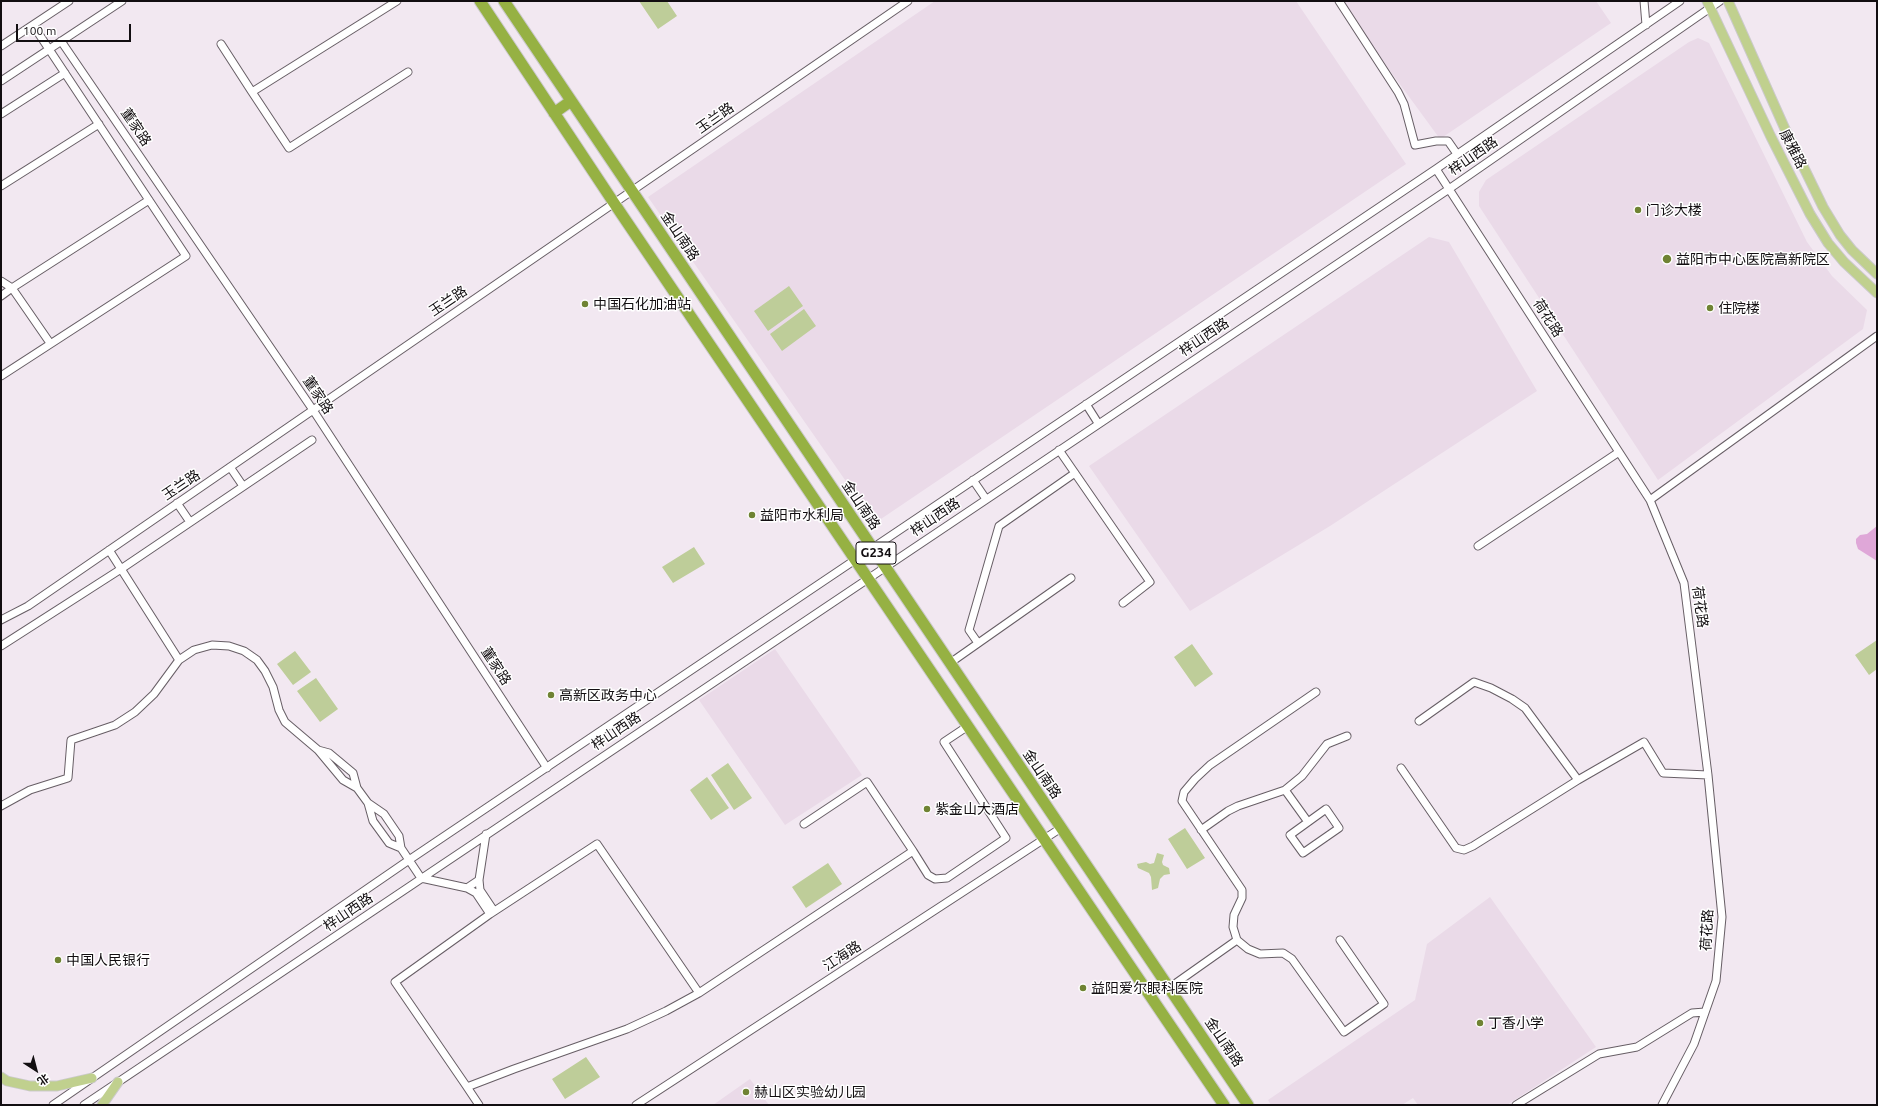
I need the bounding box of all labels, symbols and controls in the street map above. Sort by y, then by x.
scale bar [18,16,133,42]
text: 100 m [23,24,56,37]
street label: 玉兰路 [693,99,737,137]
street label: 董家路 [117,105,155,149]
street label: 康雅路 [1776,126,1810,172]
street label: 梓山西路 [1445,133,1501,179]
place label: 门诊大楼 [1646,202,1702,218]
marker: 门诊大楼 [1633,205,1643,215]
street label: 金山南路 [657,208,703,264]
place label: 益阳市中心医院高新院区 [1676,251,1830,267]
marker: 益阳市中心医院高新院区 [1661,253,1673,265]
street label: 玉兰路 [426,282,470,320]
place label: 中国石化加油站 [593,296,691,312]
street label: 荷花路 [1530,296,1566,340]
marker: 中国石化加油站 [580,299,590,309]
place label: 住院楼 [1718,300,1760,316]
marker: 住院楼 [1705,303,1715,313]
street label: 梓山西路 [1176,314,1232,360]
street label: 董家路 [299,373,337,417]
street label: 玉兰路 [159,466,203,504]
street label: 金山南路 [838,477,884,533]
street label: 梓山西路 [907,494,963,540]
place label: 益阳市水利局 [760,507,844,523]
marker: 益阳市水利局 [747,510,757,520]
road number: G234 [856,542,896,564]
street label: 荷花路 [1689,585,1711,629]
street label: 董家路 [478,644,514,688]
place label: 高新区政务中心 [559,687,657,703]
marker: 高新区政务中心 [546,690,556,700]
street label: 梓山西路 [588,708,644,754]
street label: 金山南路 [1019,746,1065,802]
place label: 紫金山大酒店 [935,801,1019,817]
marker: 紫金山大酒店 [922,804,932,814]
street label: 梓山西路 [320,889,376,935]
street label: 荷花路 [1698,909,1716,951]
street label: 江海路 [820,938,864,974]
place label: 中国人民银行 [66,952,150,968]
marker: 中国人民银行 [53,955,63,965]
place label: 益阳爱尔眼科医院 [1091,980,1203,996]
marker: 益阳爱尔眼科医院 [1078,983,1088,993]
street label: 金山南路 [1201,1014,1247,1070]
place label: 丁香小学 [1488,1015,1544,1031]
marker: 丁香小学 [1475,1018,1485,1028]
north arrow [16,1050,56,1090]
text: 北 [35,1072,51,1088]
place label: 赫山区实验幼儿园 [754,1084,866,1100]
marker: 赫山区实验幼儿园 [741,1087,751,1097]

